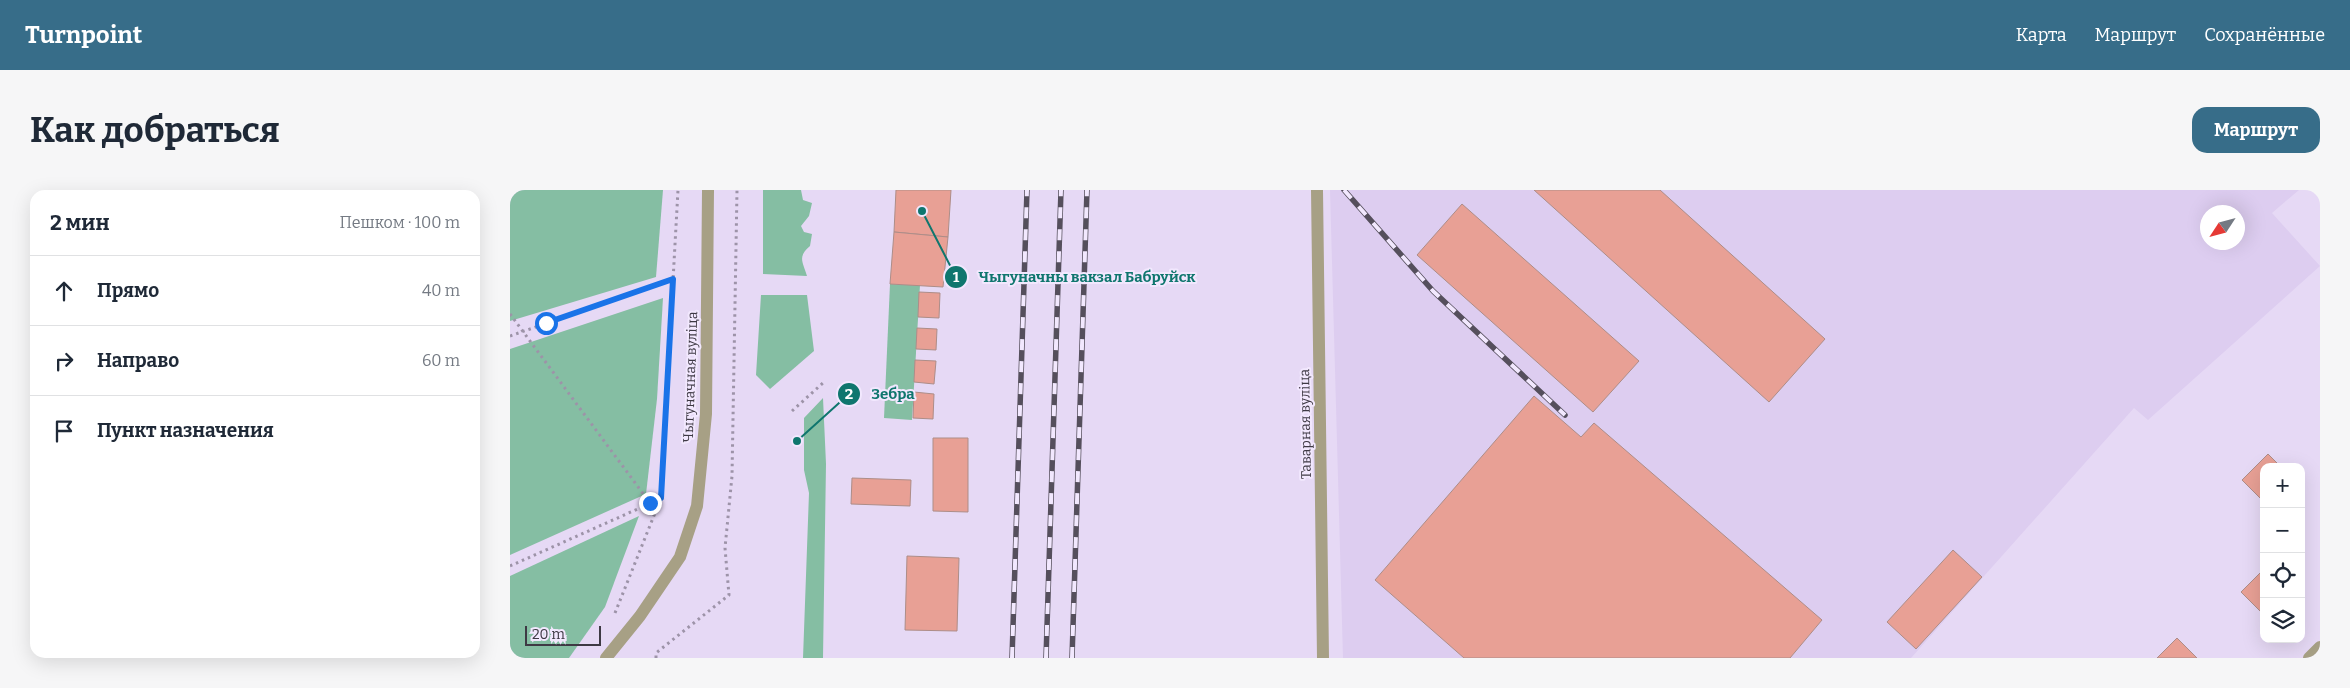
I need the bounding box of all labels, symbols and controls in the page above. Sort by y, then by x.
text: Turnpoint [25,21,142,49]
text: Карта [2016,24,2067,46]
text: Маршрут [2095,24,2176,46]
text: Сохранённые [2204,24,2325,46]
button: Маршрут [2192,107,2320,153]
text: Как добраться [30,109,280,151]
north arrow [2200,205,2245,250]
text: 2 мин [50,210,110,236]
text: Пешком · 100 m [340,213,460,232]
callout: Чыгуначны вакзал Бабруйск [944,262,1206,292]
text: 1 [953,268,960,286]
text: Чыгуначны вакзал Бабруйск [978,268,1196,286]
icon: ahead [50,277,78,305]
text: Прямо [97,279,159,302]
text: 40 m [422,281,460,300]
street label: Чыгуначная вуліца [680,311,701,443]
route start [535,312,558,335]
icon: right [50,347,78,375]
text: Направо [97,349,179,372]
text: 60 m [422,351,460,370]
street label: Таварная вуліца [1296,368,1315,479]
callout: Зебра [837,379,925,409]
text: 2 [845,385,853,403]
text: Зебра [871,385,915,403]
icon: arrive [50,417,78,445]
text: Пункт назначения [97,419,274,442]
map controls [2260,463,2305,643]
button: + [2260,463,2305,508]
route end [639,492,662,515]
button: − [2260,508,2305,553]
button: locate [2260,553,2305,598]
button: layers [2260,598,2305,643]
scale bar [525,623,601,646]
text: 20 m [532,626,565,643]

